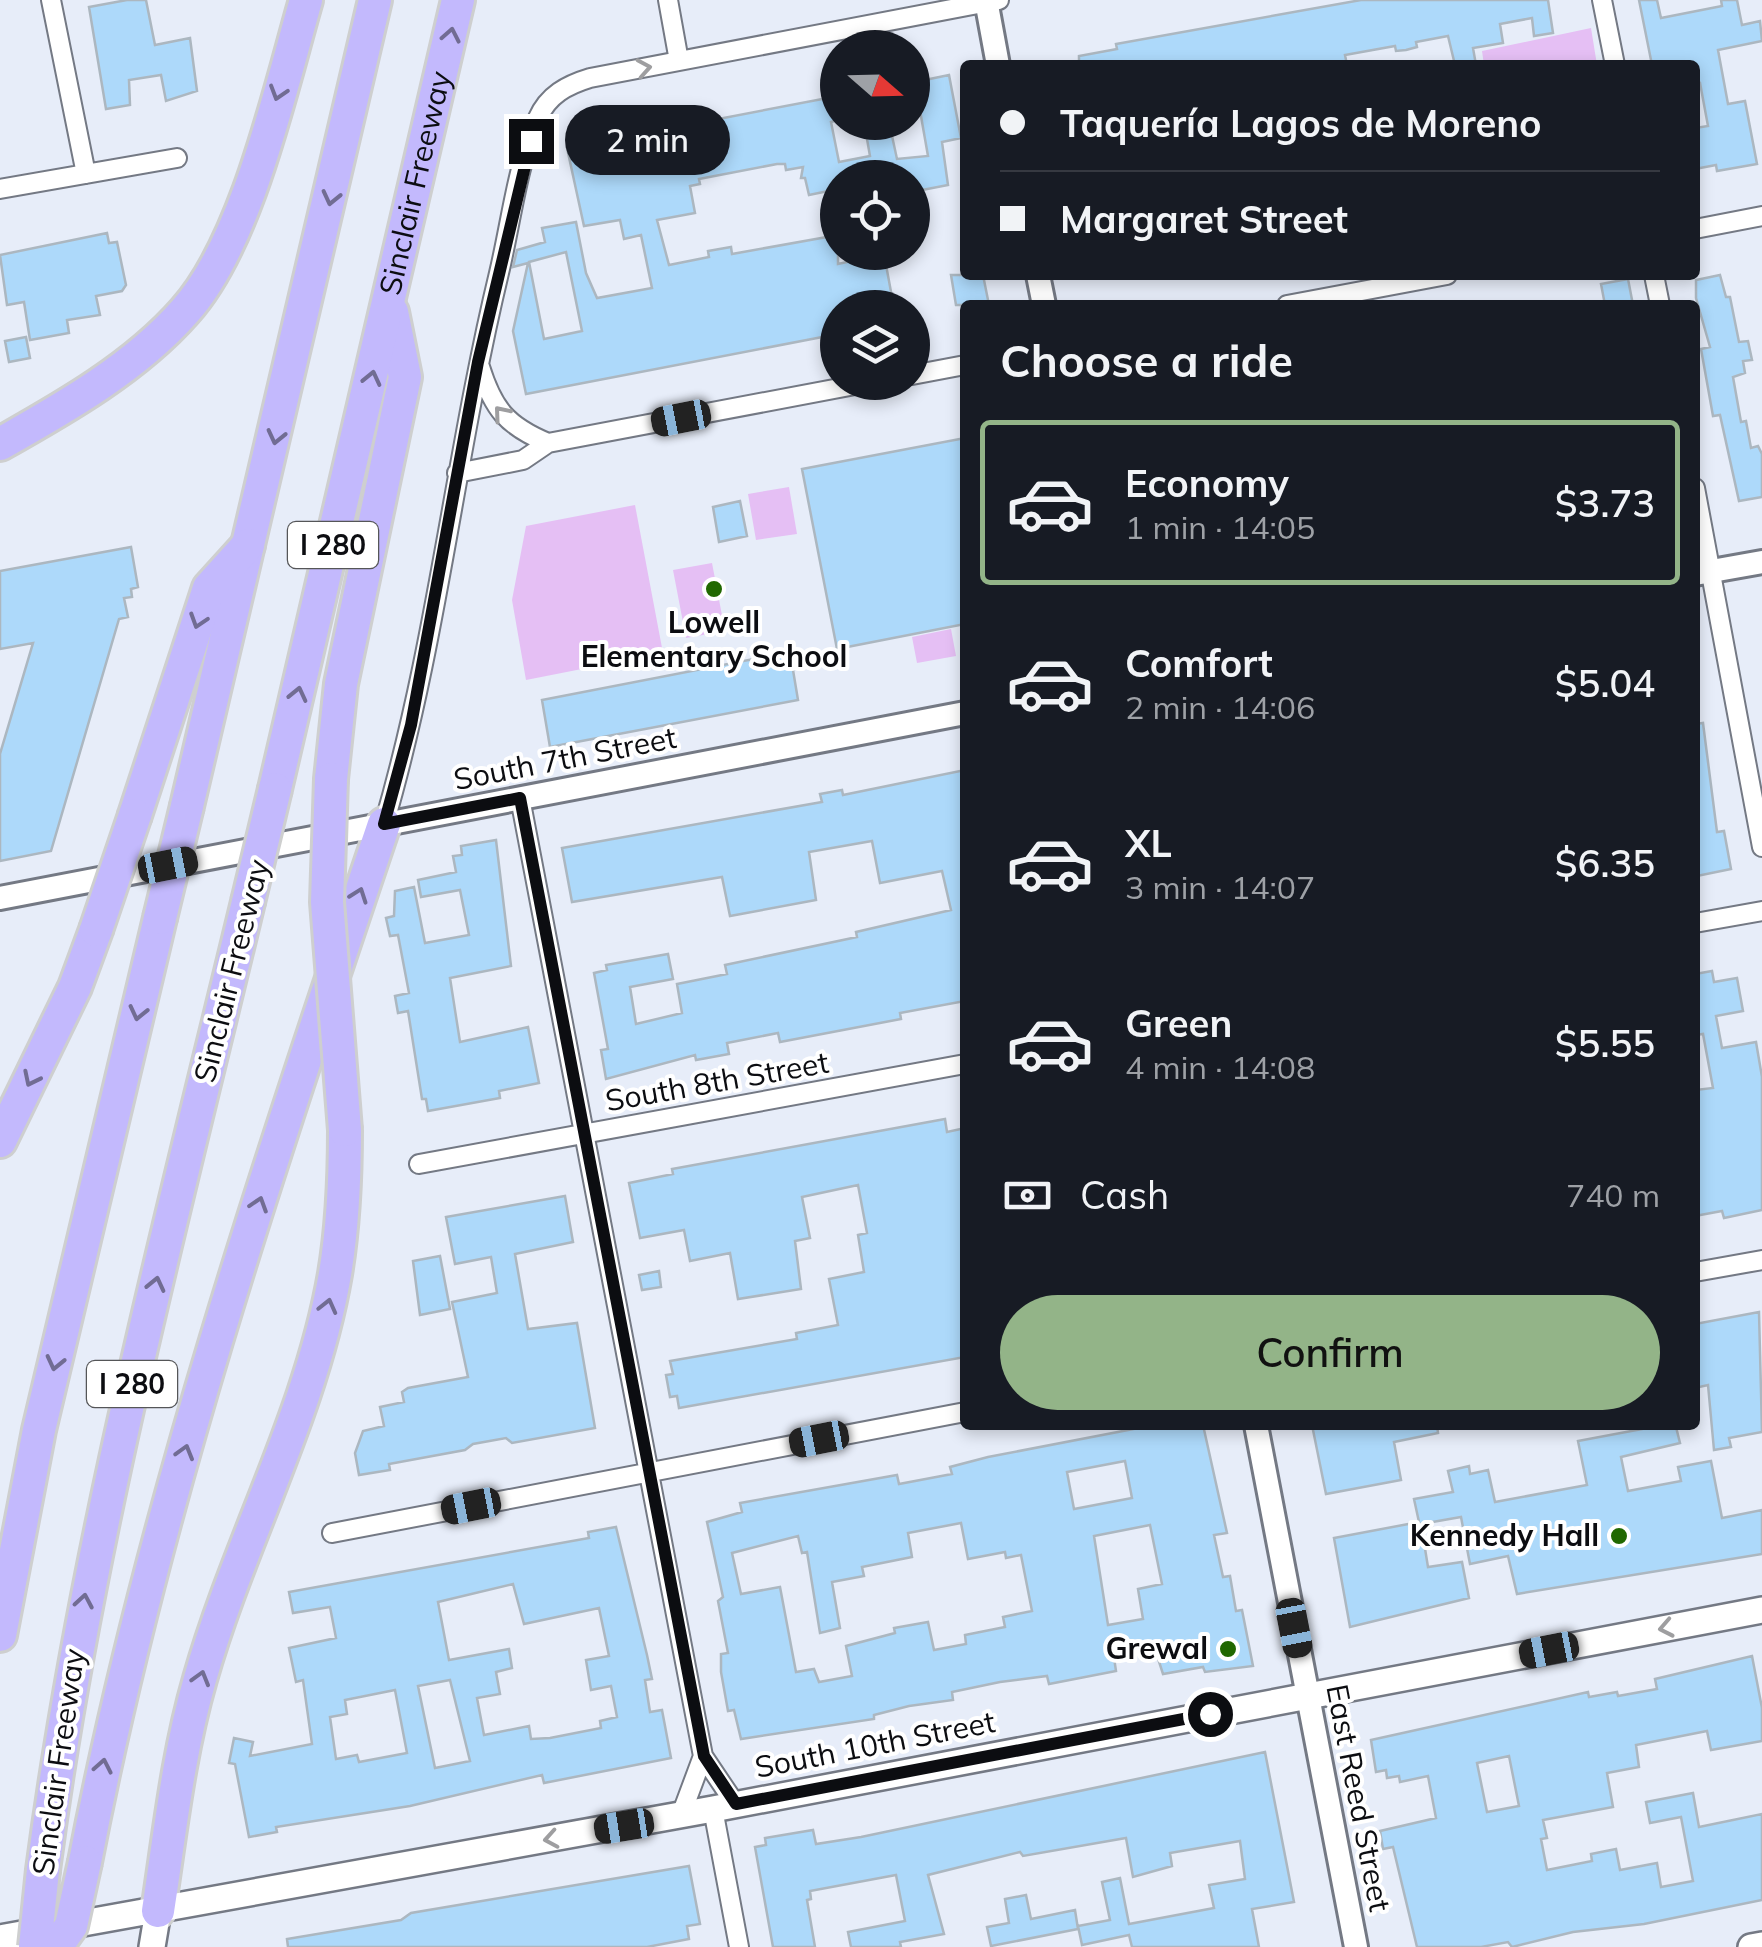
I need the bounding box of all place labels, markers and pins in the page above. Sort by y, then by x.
marker: Lowell Elementary School [703,578,725,600]
place label: Lowell Elementary School [581,603,847,675]
place label: Kennedy Hall [1410,1516,1599,1554]
marker: Kennedy Hall [1608,1525,1630,1547]
place label: Grewal [1105,1629,1208,1667]
marker: Grewal [1217,1638,1239,1660]

